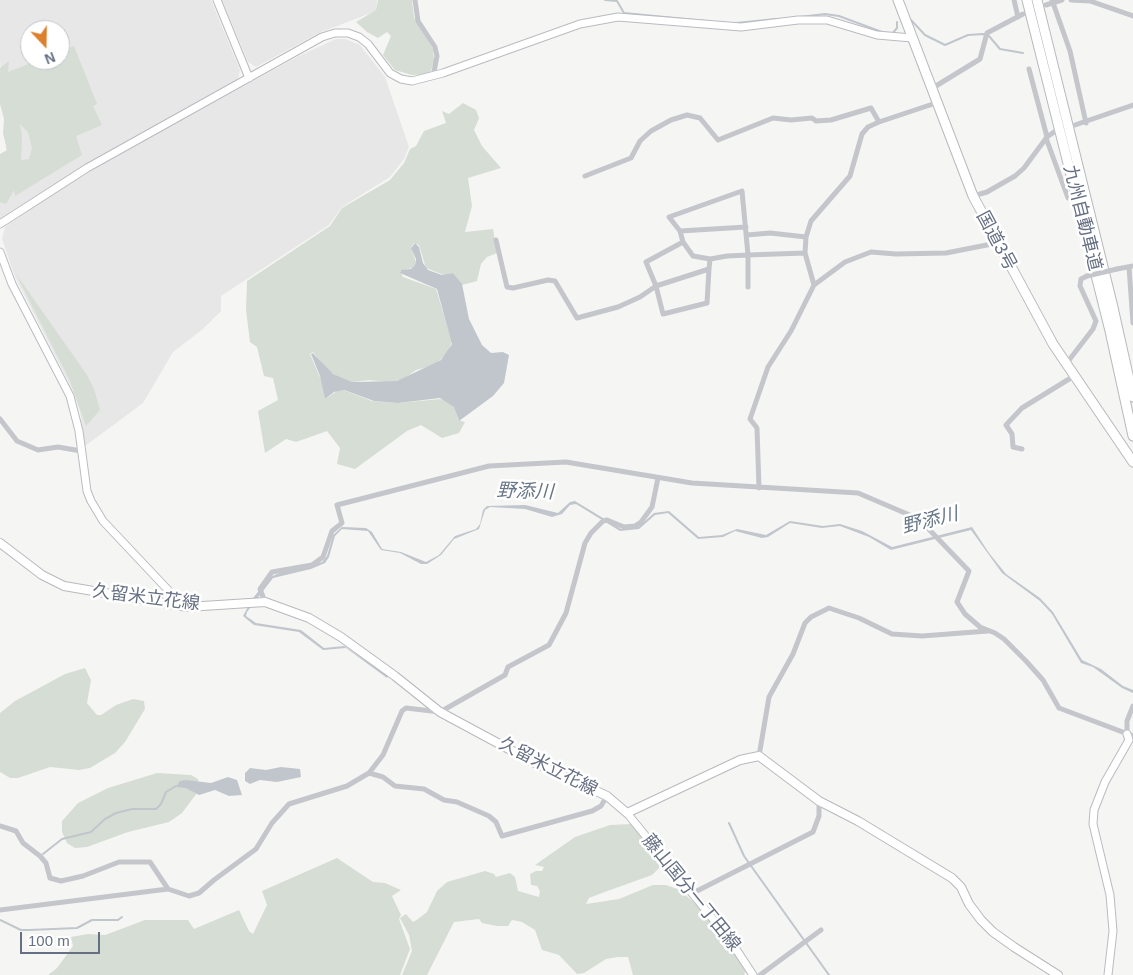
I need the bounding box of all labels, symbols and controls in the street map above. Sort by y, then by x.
north arrow [20,20,70,70]
text: N [42,49,58,67]
street label: 九州自動車道 [1058,163,1106,273]
street label: 国道3号 [971,208,1021,274]
water label: 野添川 [496,480,554,504]
water label: 野添川 [900,503,960,539]
street label: 久留米立花線 [91,581,201,615]
street label: 久留米立花線 [495,733,601,801]
street label: 藤山国分一丁田線 [637,830,745,956]
scale bar [22,922,102,954]
text: 100 m [28,932,70,949]

